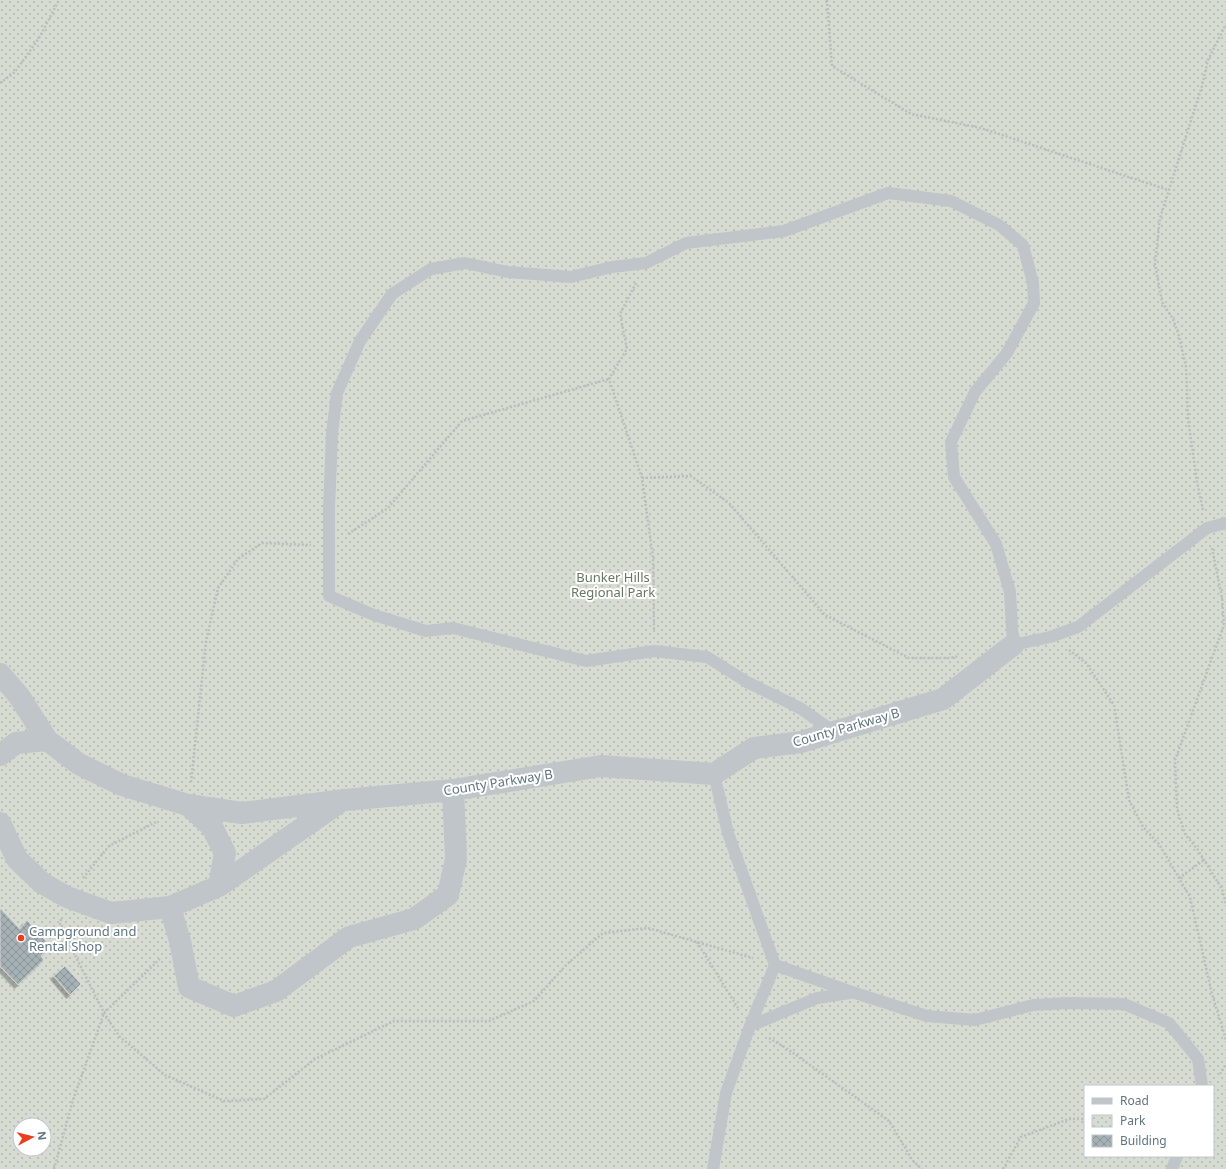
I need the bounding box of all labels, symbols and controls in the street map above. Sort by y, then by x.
park label: Bunker Hills Regional Park [571,568,655,601]
street label: County Parkway B [791,703,901,751]
street label: County Parkway B [442,764,554,800]
place label: Campground and Rental Shop [29,922,136,955]
marker: Campground and Rental Shop [16,933,26,943]
legend [1084,1085,1214,1157]
text: Road [1120,1092,1149,1109]
text: Park [1120,1112,1146,1129]
north arrow [12,1117,52,1157]
text: N [34,1130,50,1141]
text: Building [1120,1132,1167,1149]

